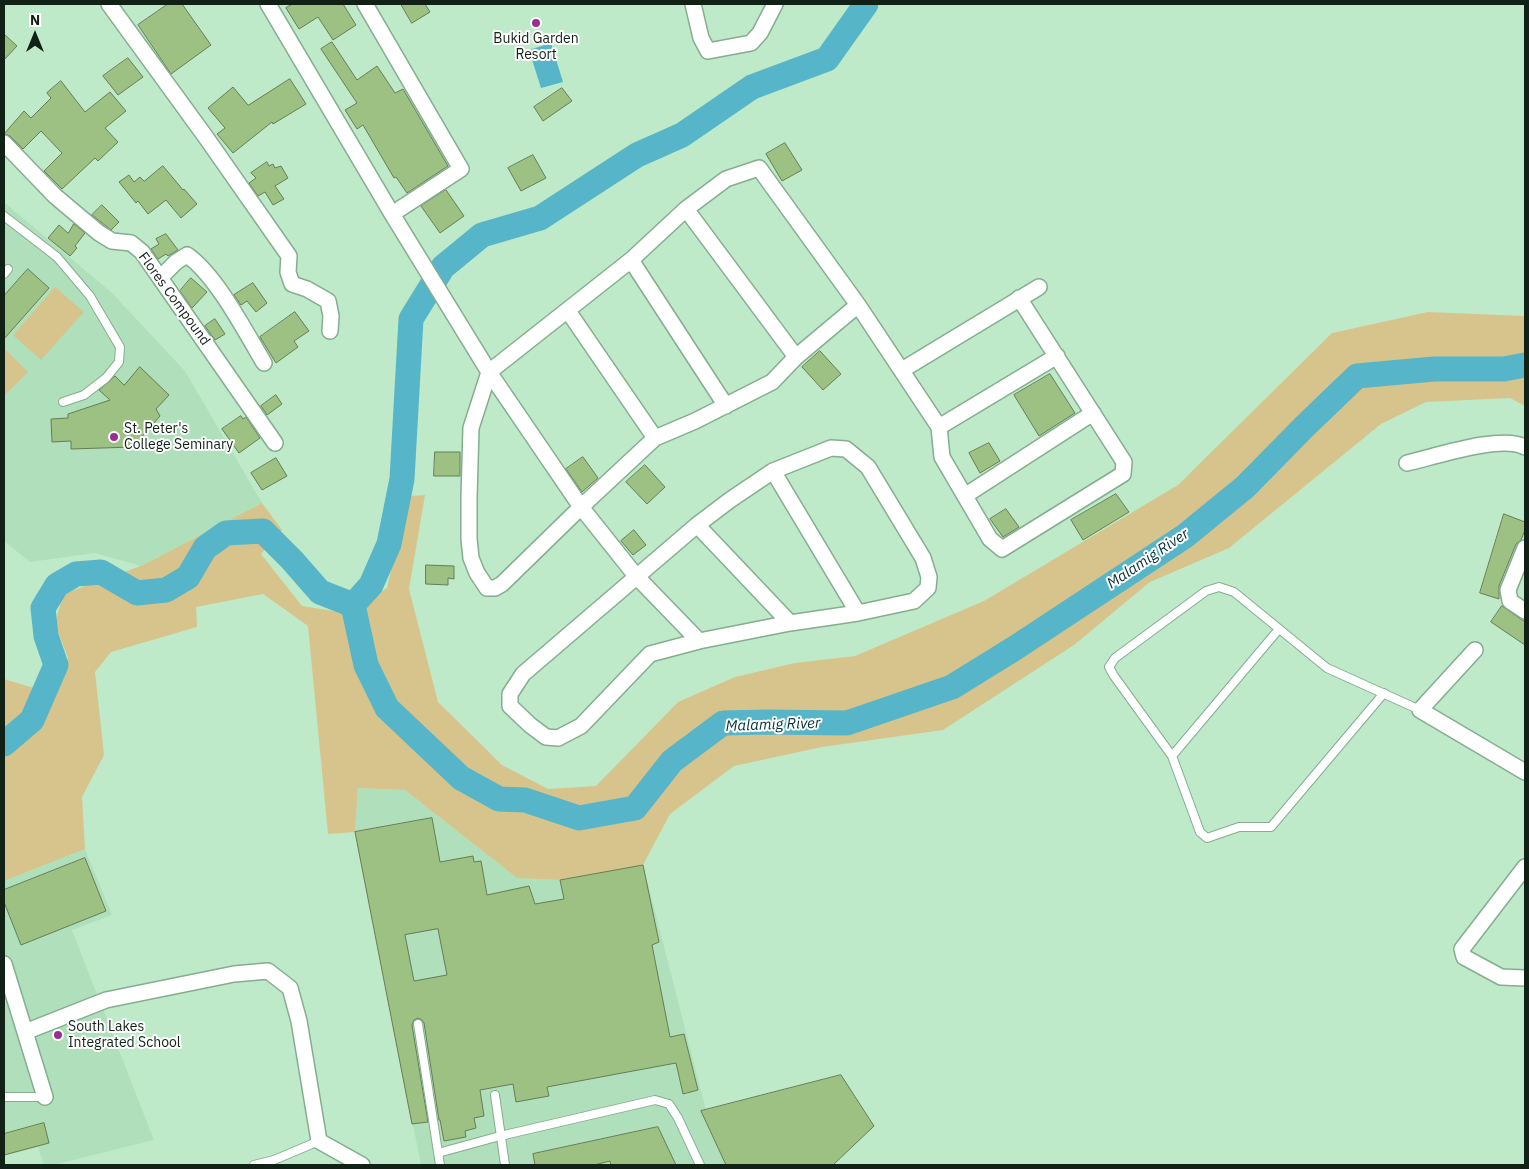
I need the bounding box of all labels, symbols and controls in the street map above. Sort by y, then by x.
north arrow [10,10,60,60]
text: N [30,11,40,29]
marker: Bukid Garden Resort [530,17,542,29]
place label: Bukid Garden Resort [493,31,579,64]
street label: Flores Compound [135,249,213,349]
place label: St. Peter's College Seminary [124,421,233,454]
marker: St. Peter's College Seminary [108,431,120,443]
water label: Malamig River [1104,525,1192,593]
water label: Malamig River [725,714,821,736]
place label: South Lakes Integrated School [68,1019,181,1052]
marker: South Lakes Integrated School [52,1029,64,1041]

